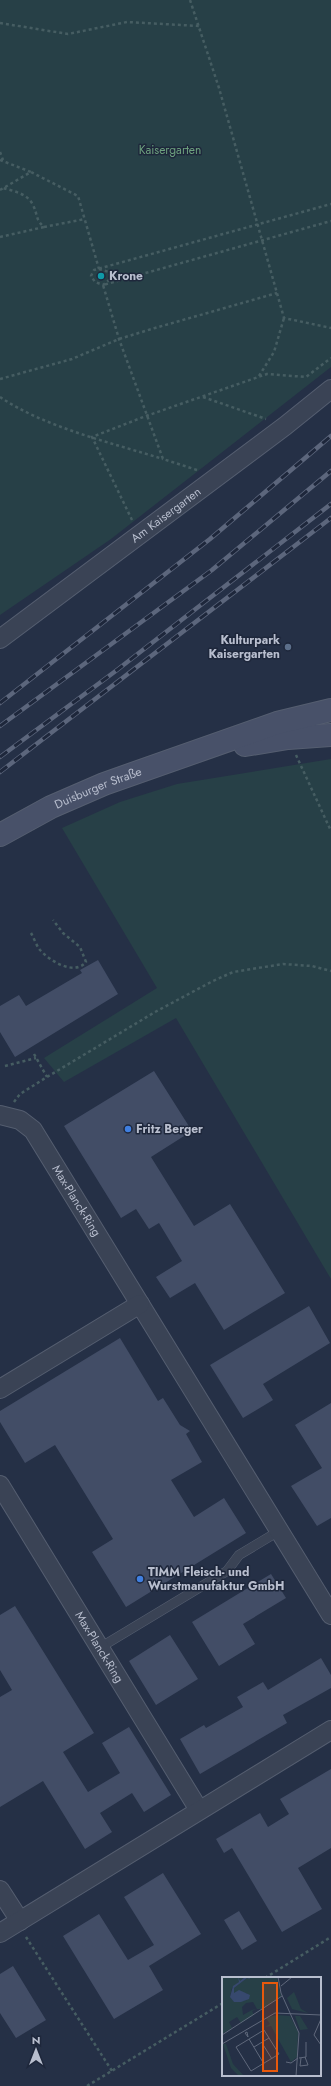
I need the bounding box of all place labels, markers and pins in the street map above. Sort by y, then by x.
place label: Krone [109,267,143,285]
marker: Krone [96,271,106,281]
place label: Kulturpark Kaisergarten [208,631,280,663]
marker: Kulturpark Kaisergarten [283,642,293,652]
place label: Fritz Berger [136,1120,203,1138]
marker: Fritz Berger [123,1124,133,1134]
place label: TIMM Fleisch- und Wurstmanufaktur GmbH [148,1563,284,1595]
marker: TIMM Fleisch- und Wurstmanufaktur GmbH [135,1574,145,1584]

